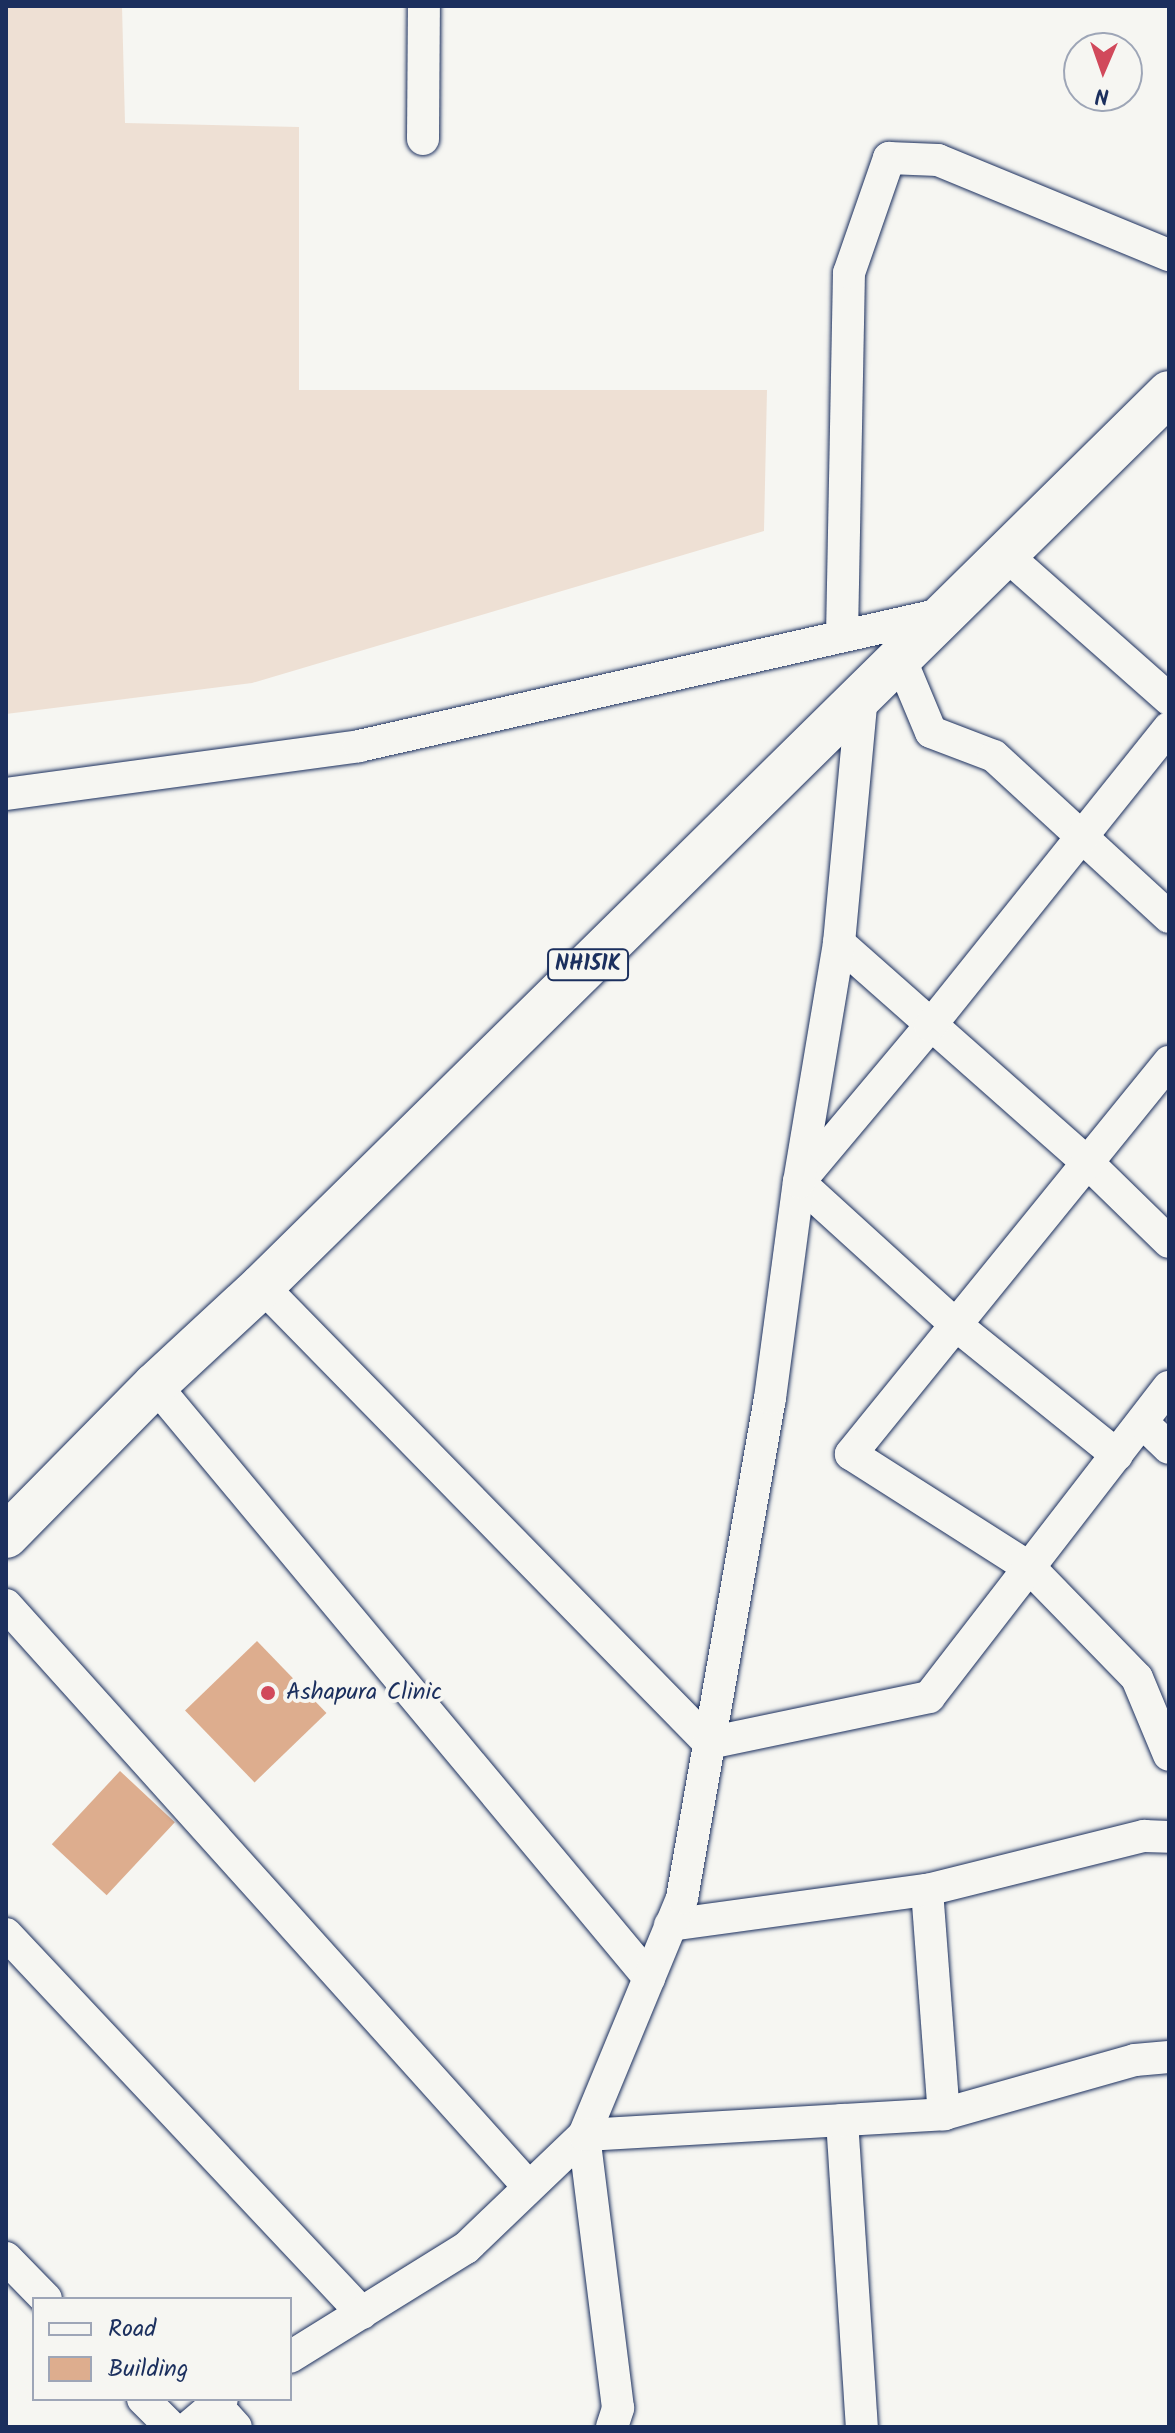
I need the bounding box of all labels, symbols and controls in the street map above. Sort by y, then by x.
north arrow [1063,32,1143,112]
text: N [1095,77,1110,112]
road number: NH151K [546,947,630,983]
place label: Ashapura Clinic [286,1679,442,1707]
marker: Ashapura Clinic [257,1682,279,1704]
legend [32,2297,292,2401]
text: Road [108,2310,156,2349]
text: Building [108,2350,188,2389]

